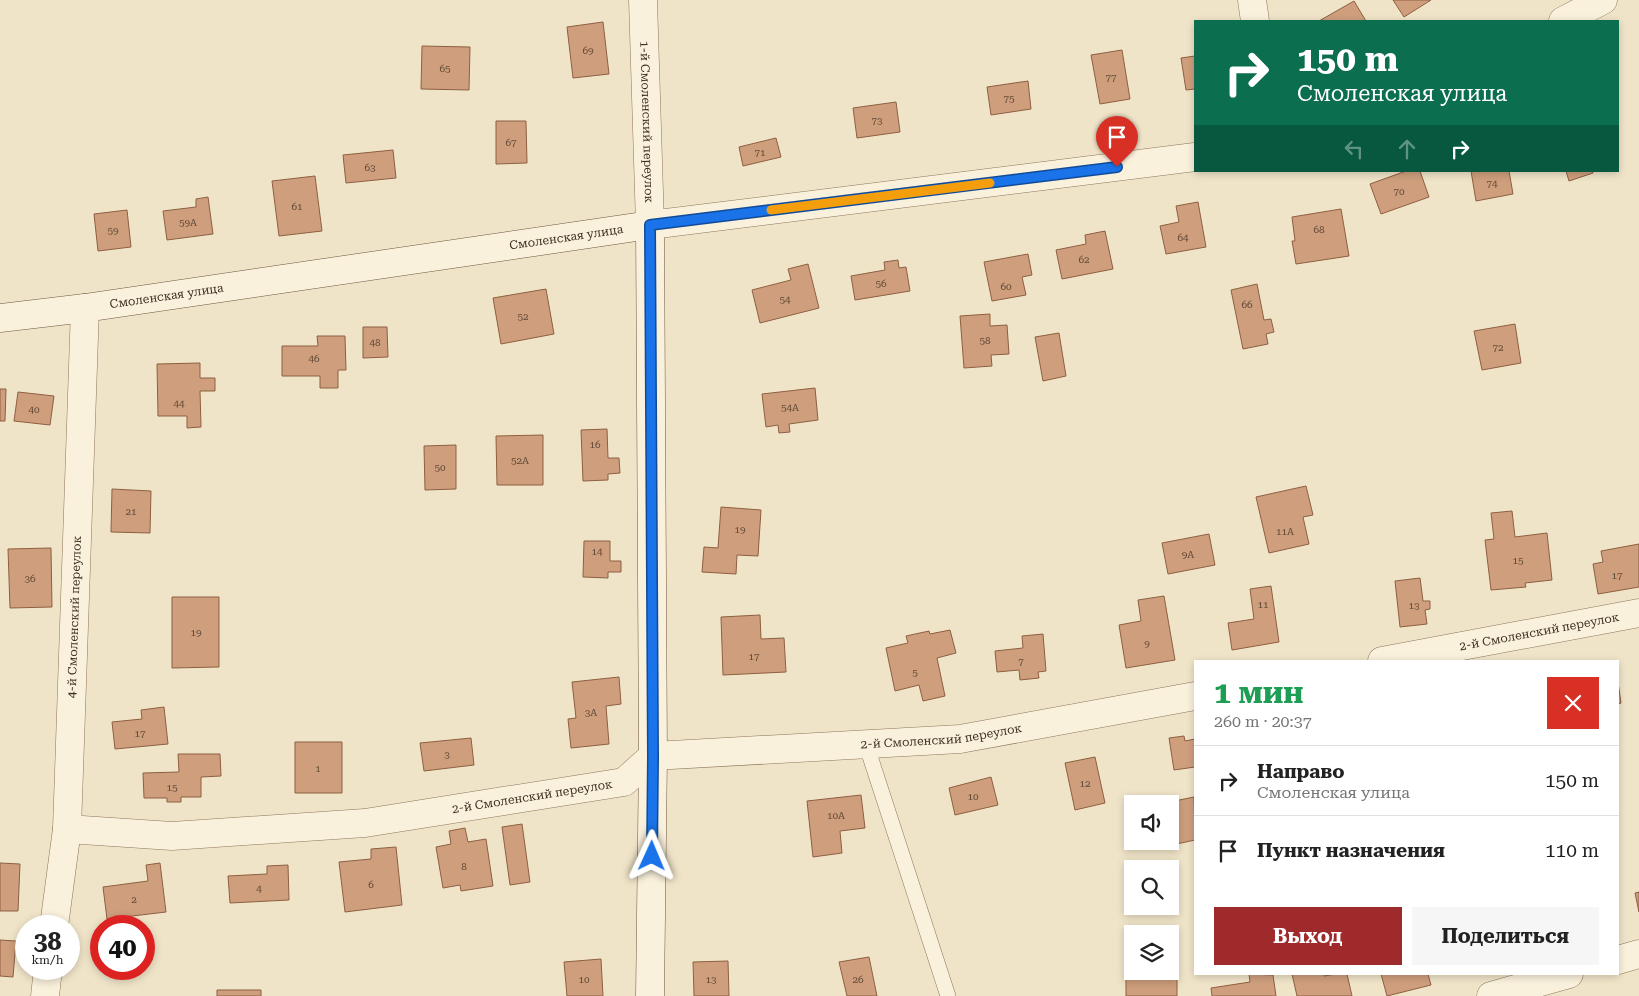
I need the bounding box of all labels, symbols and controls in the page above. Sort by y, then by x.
text: 150 m [1297,39,1398,80]
icon: right [1214,40,1279,105]
street label: 1-й Смоленский переулок [637,41,656,204]
house number: 69 [582,45,594,56]
house number: 65 [439,63,451,74]
house number: 77 [1105,72,1117,83]
text: Смоленская улица [1297,81,1507,106]
house number: 75 [1003,93,1015,104]
house number: 73 [871,115,883,126]
pin [1096,116,1138,167]
icon: arrive [1103,123,1131,151]
icon: left [1340,135,1368,163]
icon: ahead [1393,135,1421,163]
icon: right [1446,135,1474,163]
house number: 67 [505,137,517,148]
house number: 71 [754,147,766,158]
house number: 63 [364,162,376,173]
house number: 74 [1486,178,1498,189]
house number: 70 [1393,186,1405,197]
house number: 61 [291,201,303,212]
house number: 59А [179,217,197,228]
street label: Смоленская улица [508,222,625,253]
house number: 68 [1313,224,1325,235]
house number: 59 [107,225,119,236]
house number: 64 [1177,232,1189,243]
house number: 62 [1078,254,1090,265]
house number: 56 [875,278,887,289]
street label: Смоленская улица [109,281,225,311]
house number: 60 [1000,281,1012,292]
house number: 54 [779,294,791,305]
house number: 66 [1241,299,1253,310]
house number: 52 [517,311,529,322]
house number: 58 [979,335,991,346]
house number: 48 [369,337,381,348]
house number: 72 [1492,342,1504,353]
house number: 46 [308,353,320,364]
house number: 44 [173,398,185,409]
house number: 54А [781,402,799,413]
house number: 40 [28,404,40,415]
house number: 16 [589,439,601,450]
house number: 52А [511,455,529,466]
house number: 50 [434,462,446,473]
house number: 21 [125,506,137,517]
house number: 19 [734,524,746,535]
house number: 11А [1276,526,1294,537]
street label: 4-й Смоленский переулок [65,535,84,698]
house number: 14 [591,546,603,557]
house number: 9А [1182,549,1194,560]
house number: 15 [1512,555,1524,566]
house number: 17 [1611,570,1623,581]
house number: 36 [24,573,36,584]
house number: 11 [1257,599,1269,610]
house number: 13 [1408,600,1420,611]
street label: 2-й Смоленский переулок [1458,610,1621,653]
house number: 19 [190,627,202,638]
house number: 9 [1144,638,1150,649]
house number: 17 [748,651,760,662]
house number: 7 [1018,656,1024,667]
house number: 5 [912,667,918,678]
text: 1 мин [1214,675,1304,710]
button: close [1547,677,1599,729]
house number: 3А [585,707,597,718]
text: 260 m · 20:37 [1214,712,1312,731]
street label: 2-й Смоленский переулок [860,721,1023,751]
house number: 17 [134,728,146,739]
house number: 3 [444,749,450,760]
text: Направо [1257,760,1344,783]
house number: 1 [315,763,321,774]
icon: right [1214,767,1242,795]
text: 150 m [1545,769,1599,792]
street label: 2-й Смоленский переулок [451,777,614,816]
house number: 12 [1079,778,1091,789]
house number: 15 [166,782,178,793]
text: Смоленская улица [1257,783,1410,802]
house number: 10 [967,791,979,802]
map controls [1124,795,1179,980]
button: sound [1124,795,1179,850]
house number: 10А [827,810,845,821]
position arrow [625,829,677,881]
icon: arrive [1214,837,1242,865]
text: Пункт назначения [1257,839,1445,862]
text: 110 m [1545,839,1599,862]
button: search [1124,860,1179,915]
house number: 8 [461,861,467,872]
house number: 6 [368,879,374,890]
house number: 4 [256,883,262,894]
house number: 2 [131,894,137,905]
button: Выход [1214,907,1402,965]
button: Поделиться [1412,907,1599,965]
speed limit sign: 40 [90,915,155,980]
button: layers [1124,925,1179,980]
text: 38 [33,927,62,956]
text: km/h [31,953,64,967]
house number: 10 [578,974,590,985]
house number: 13 [705,974,717,985]
house number: 26 [852,974,864,985]

